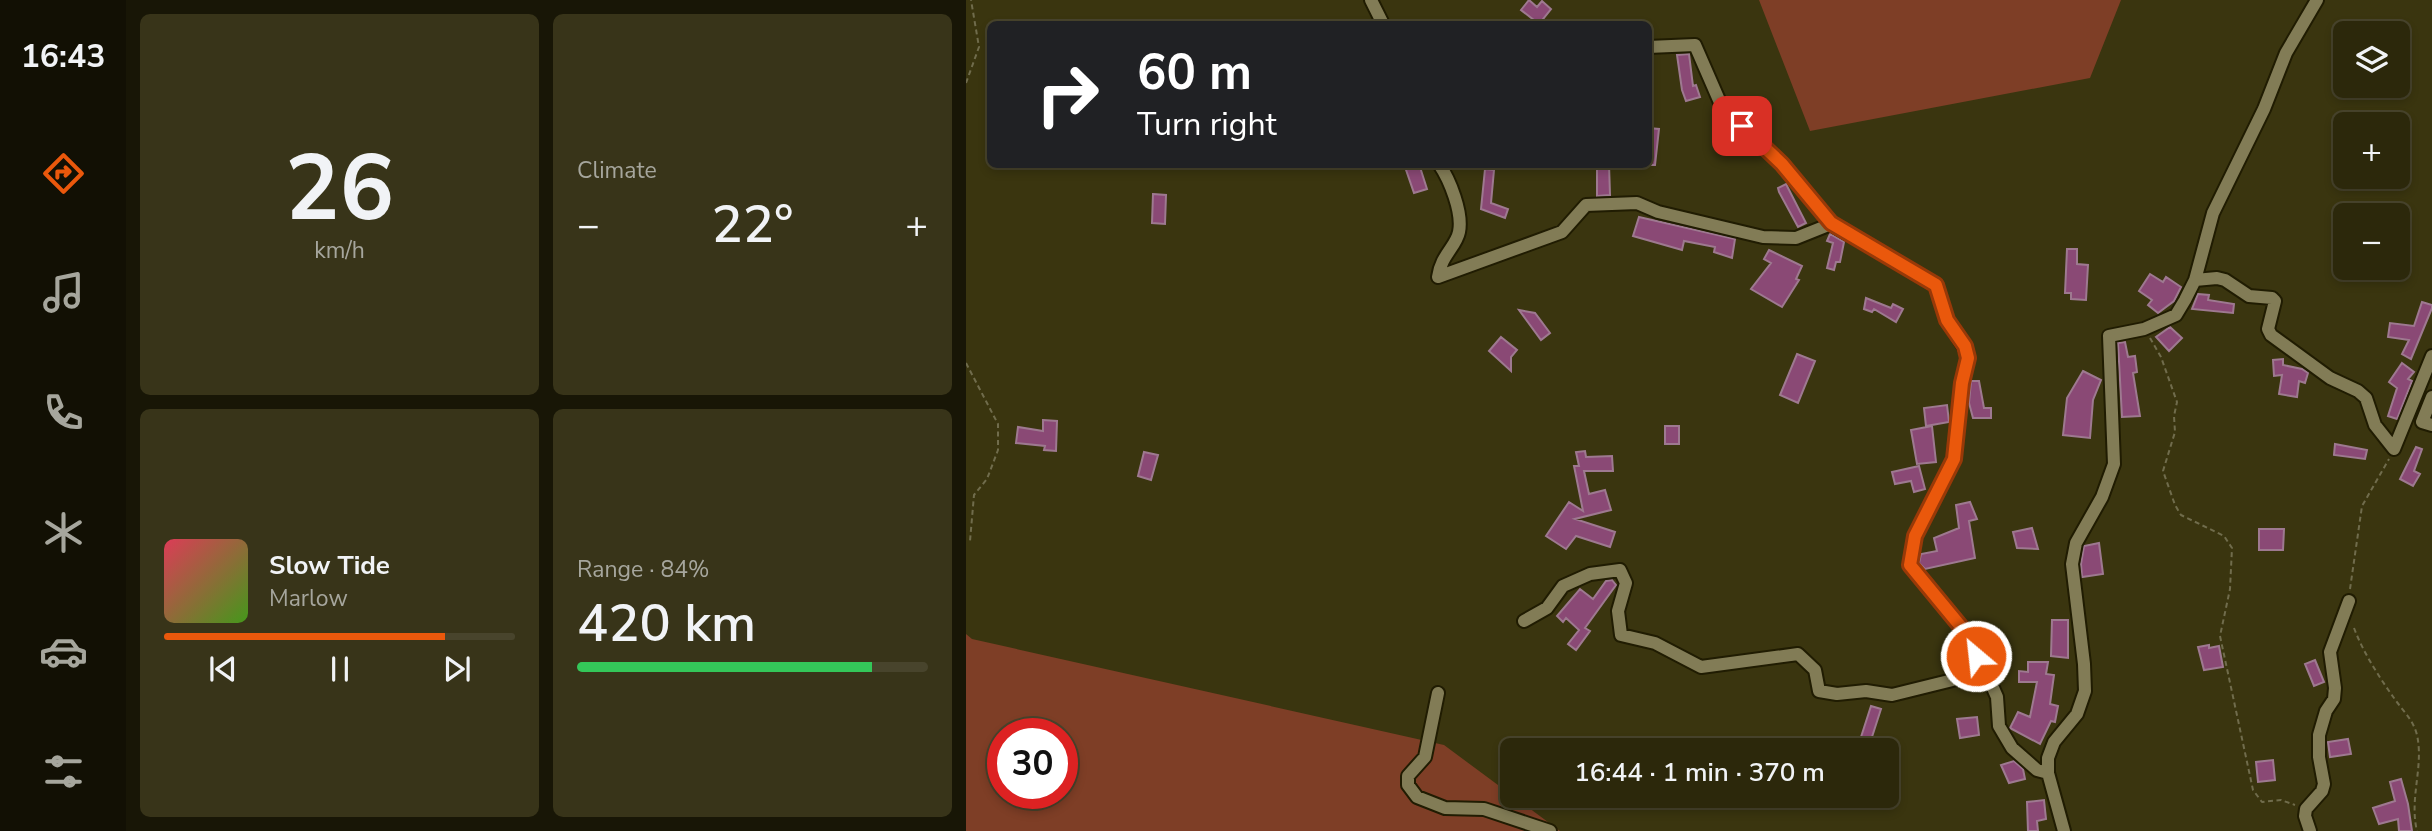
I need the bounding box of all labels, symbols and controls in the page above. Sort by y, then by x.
map controls [2333,21,2410,280]
button: layers [2333,21,2410,98]
text: 16:43 [21,35,105,78]
text: 60 m [1137,39,1252,106]
icon: right [1022,49,1113,140]
pin [1712,96,1772,156]
text: Turn right [1137,103,1277,146]
icon: arrive [1723,107,1761,145]
button: + [2333,112,2410,189]
text: 26 [285,127,394,251]
icon: directions [39,149,88,198]
text: Climate [577,155,657,186]
text: 22° [712,189,793,260]
text: − [577,200,600,251]
text: + [905,200,928,251]
button: − [2333,203,2410,280]
text: km/h [314,235,365,266]
icon: music [39,268,88,317]
icon: phone [39,388,88,437]
icon: climate [39,508,88,557]
text: Slow Tide [269,548,390,583]
text: Range · 84% [577,554,709,585]
text: Marlow [269,583,348,614]
text: 420 km [577,588,756,659]
position arrow [1939,619,2013,693]
icon: car [39,627,88,676]
icon: previous [204,650,242,688]
icon: pause [321,650,359,688]
icon: next [438,650,476,688]
speed limit sign: 30 [987,718,1078,809]
icon: filters [39,747,88,796]
text: 16:44 · 1 min · 370 m [1574,755,1825,790]

